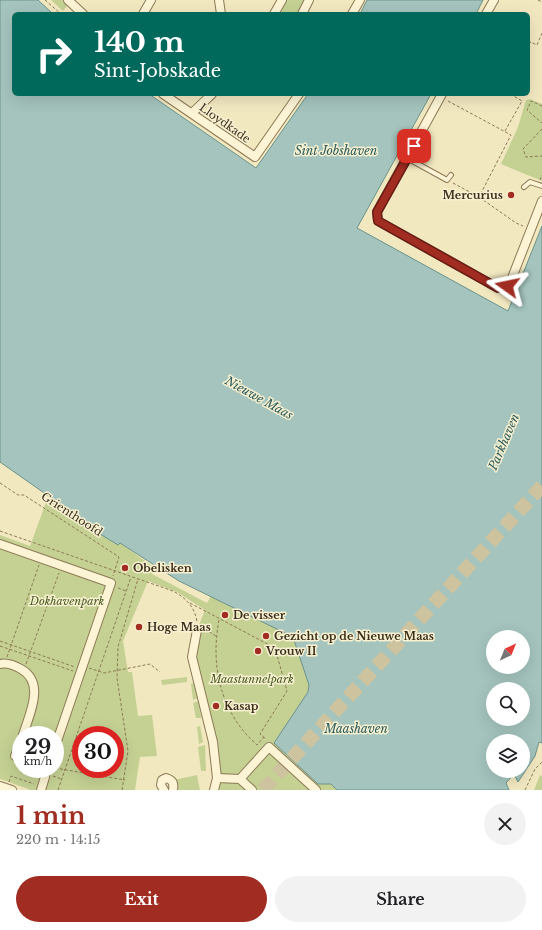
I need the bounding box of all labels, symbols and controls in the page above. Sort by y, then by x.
text: 140 m [94,25,184,60]
icon: right [28,28,80,80]
text: Sint-Jobskade [94,60,221,82]
street label: Lloydkade [197,100,253,146]
pin [397,129,431,163]
icon: arrive [403,135,425,157]
water label: Sint Jobshaven [295,143,378,158]
place label: Mercurius [442,188,503,202]
marker: Mercurius [506,190,516,200]
position arrow [486,265,528,307]
water label: Nieuwe Maas [222,372,296,423]
water label: Parkhaven [485,411,522,473]
street label: Grienthoofd [39,489,106,539]
place label: Obelisken [133,561,192,575]
marker: Obelisken [120,563,130,573]
park label: Dokhavenpark [29,594,105,608]
place label: De visser [233,608,286,622]
marker: De visser [220,610,230,620]
place label: Hoge Maas [147,620,211,634]
marker: Hoge Maas [134,622,144,632]
place label: Gezicht op de Nieuwe Maas [274,629,434,643]
north arrow [486,630,530,674]
map controls [486,630,530,778]
marker: Gezicht op de Nieuwe Maas [261,631,271,641]
place label: Vrouw II [265,644,317,658]
marker: Vrouw II [253,646,263,656]
park label: Maastunnelpark [209,672,294,686]
button: search [486,682,530,726]
place label: Kasap [224,699,259,713]
marker: Kasap [211,701,221,711]
water label: Maashaven [323,721,388,736]
speed limit sign: 30 [72,726,124,778]
button: layers [486,734,530,778]
text: 29 [25,735,51,759]
text: km/h [24,755,52,768]
text: 1 min [16,801,86,830]
button: close [484,803,526,845]
text: 220 m · 14:15 [16,831,100,848]
button: Exit [16,876,267,922]
button: Share [275,876,526,922]

